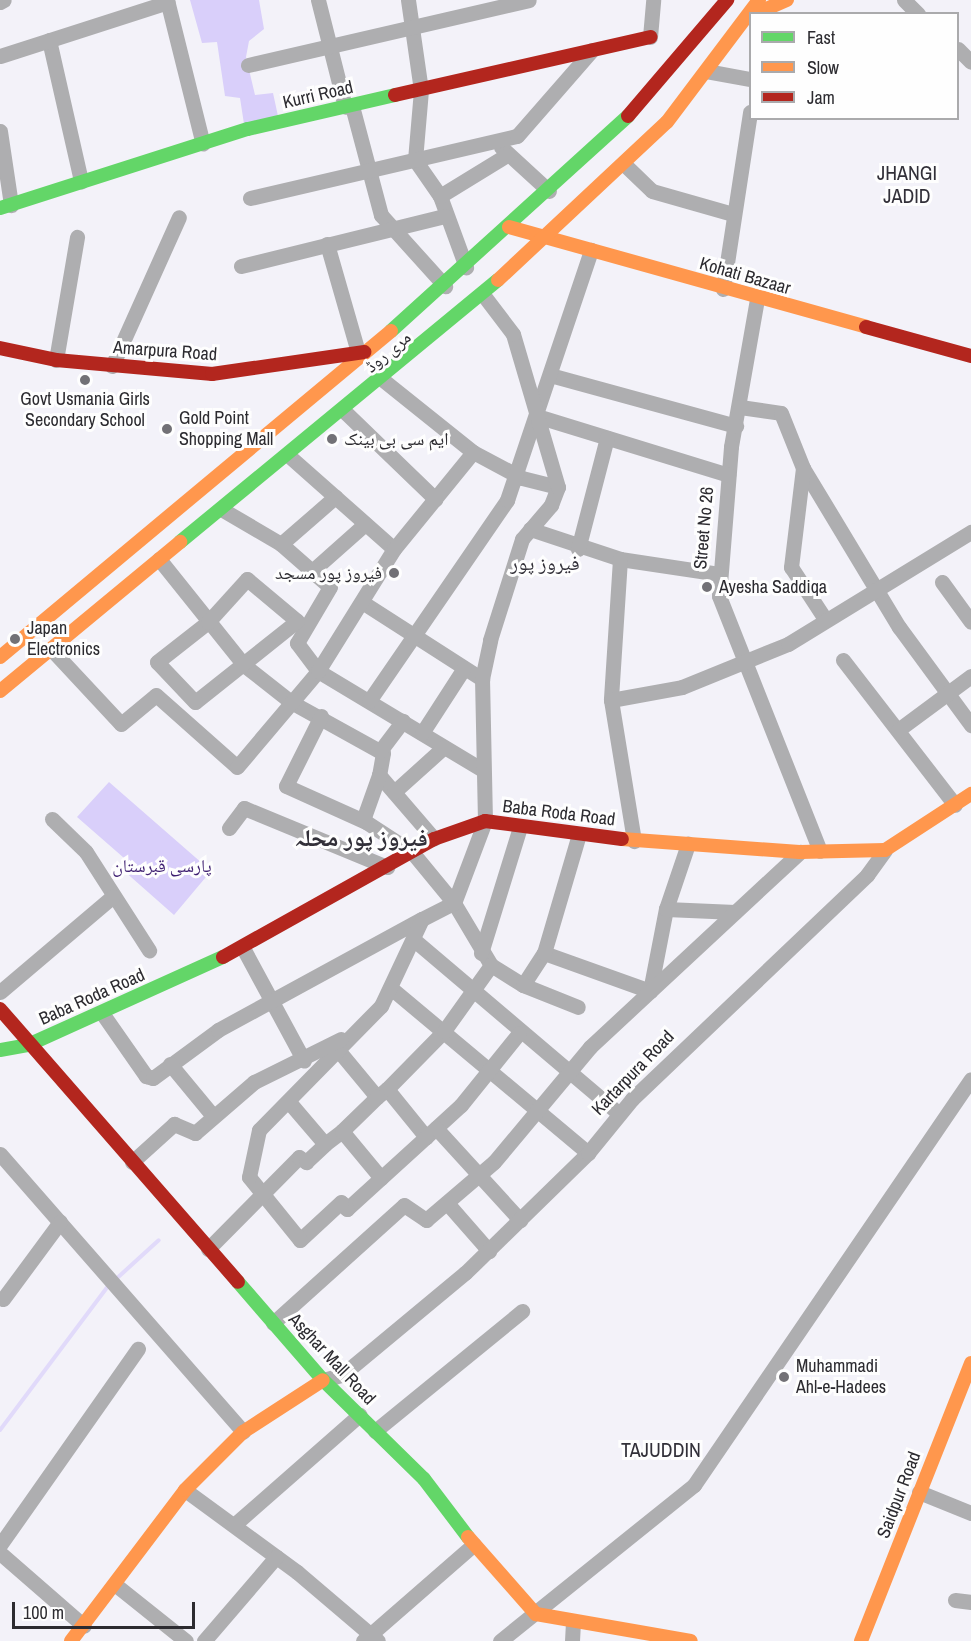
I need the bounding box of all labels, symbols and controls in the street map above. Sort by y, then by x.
legend [749,12,959,120]
text: Fast [807,25,835,50]
text: Slow [807,55,839,80]
street label: Kurri Road [281,76,355,114]
text: Jam [807,85,835,110]
district label: JHANGI JADID [872,160,942,207]
street label: Kohati Bazaar [697,253,793,299]
street label: مری روڈ [361,327,415,377]
street label: Amarpura Road [112,337,218,365]
marker: Govt Usmania Girls Secondary School [78,373,92,387]
place label: Govt Usmania Girls Secondary School [20,389,150,432]
place label: Gold Point Shopping Mall [179,408,273,450]
marker: Gold Point Shopping Mall [160,422,174,436]
place label: ایم سی بی بینک [344,428,448,450]
marker: ایم سی بی بینک [325,432,339,446]
street label: Street No 26 [690,486,718,570]
district label: فیروز پور [510,550,580,574]
place label: فیروز پور مسجد [275,562,382,584]
marker: فیروز پور مسجد [387,566,401,580]
place label: Ayesha Saddiqa [719,576,827,598]
marker: Ayesha Saddiqa [700,580,714,594]
place label: Japan Electronics [27,618,100,660]
marker: Japan Electronics [8,632,22,646]
street label: Baba Roda Road [501,795,617,831]
district label: فیروز پور محلہ [294,824,428,852]
park label: پارسی قبرستان [112,855,212,877]
street label: Baba Roda Road [36,964,148,1030]
street label: Kartarpura Road [587,1026,679,1120]
street label: Asghar Mall Road [284,1309,380,1409]
place label: Muhammadi Ahl-e-Hadees [796,1356,886,1398]
marker: Muhammadi Ahl-e-Hadees [777,1370,791,1384]
district label: TAJUDDIN [615,1437,707,1461]
street label: Saidpur Road [873,1449,925,1541]
scale bar [15,1590,198,1628]
text: 100 m [23,1600,64,1625]

